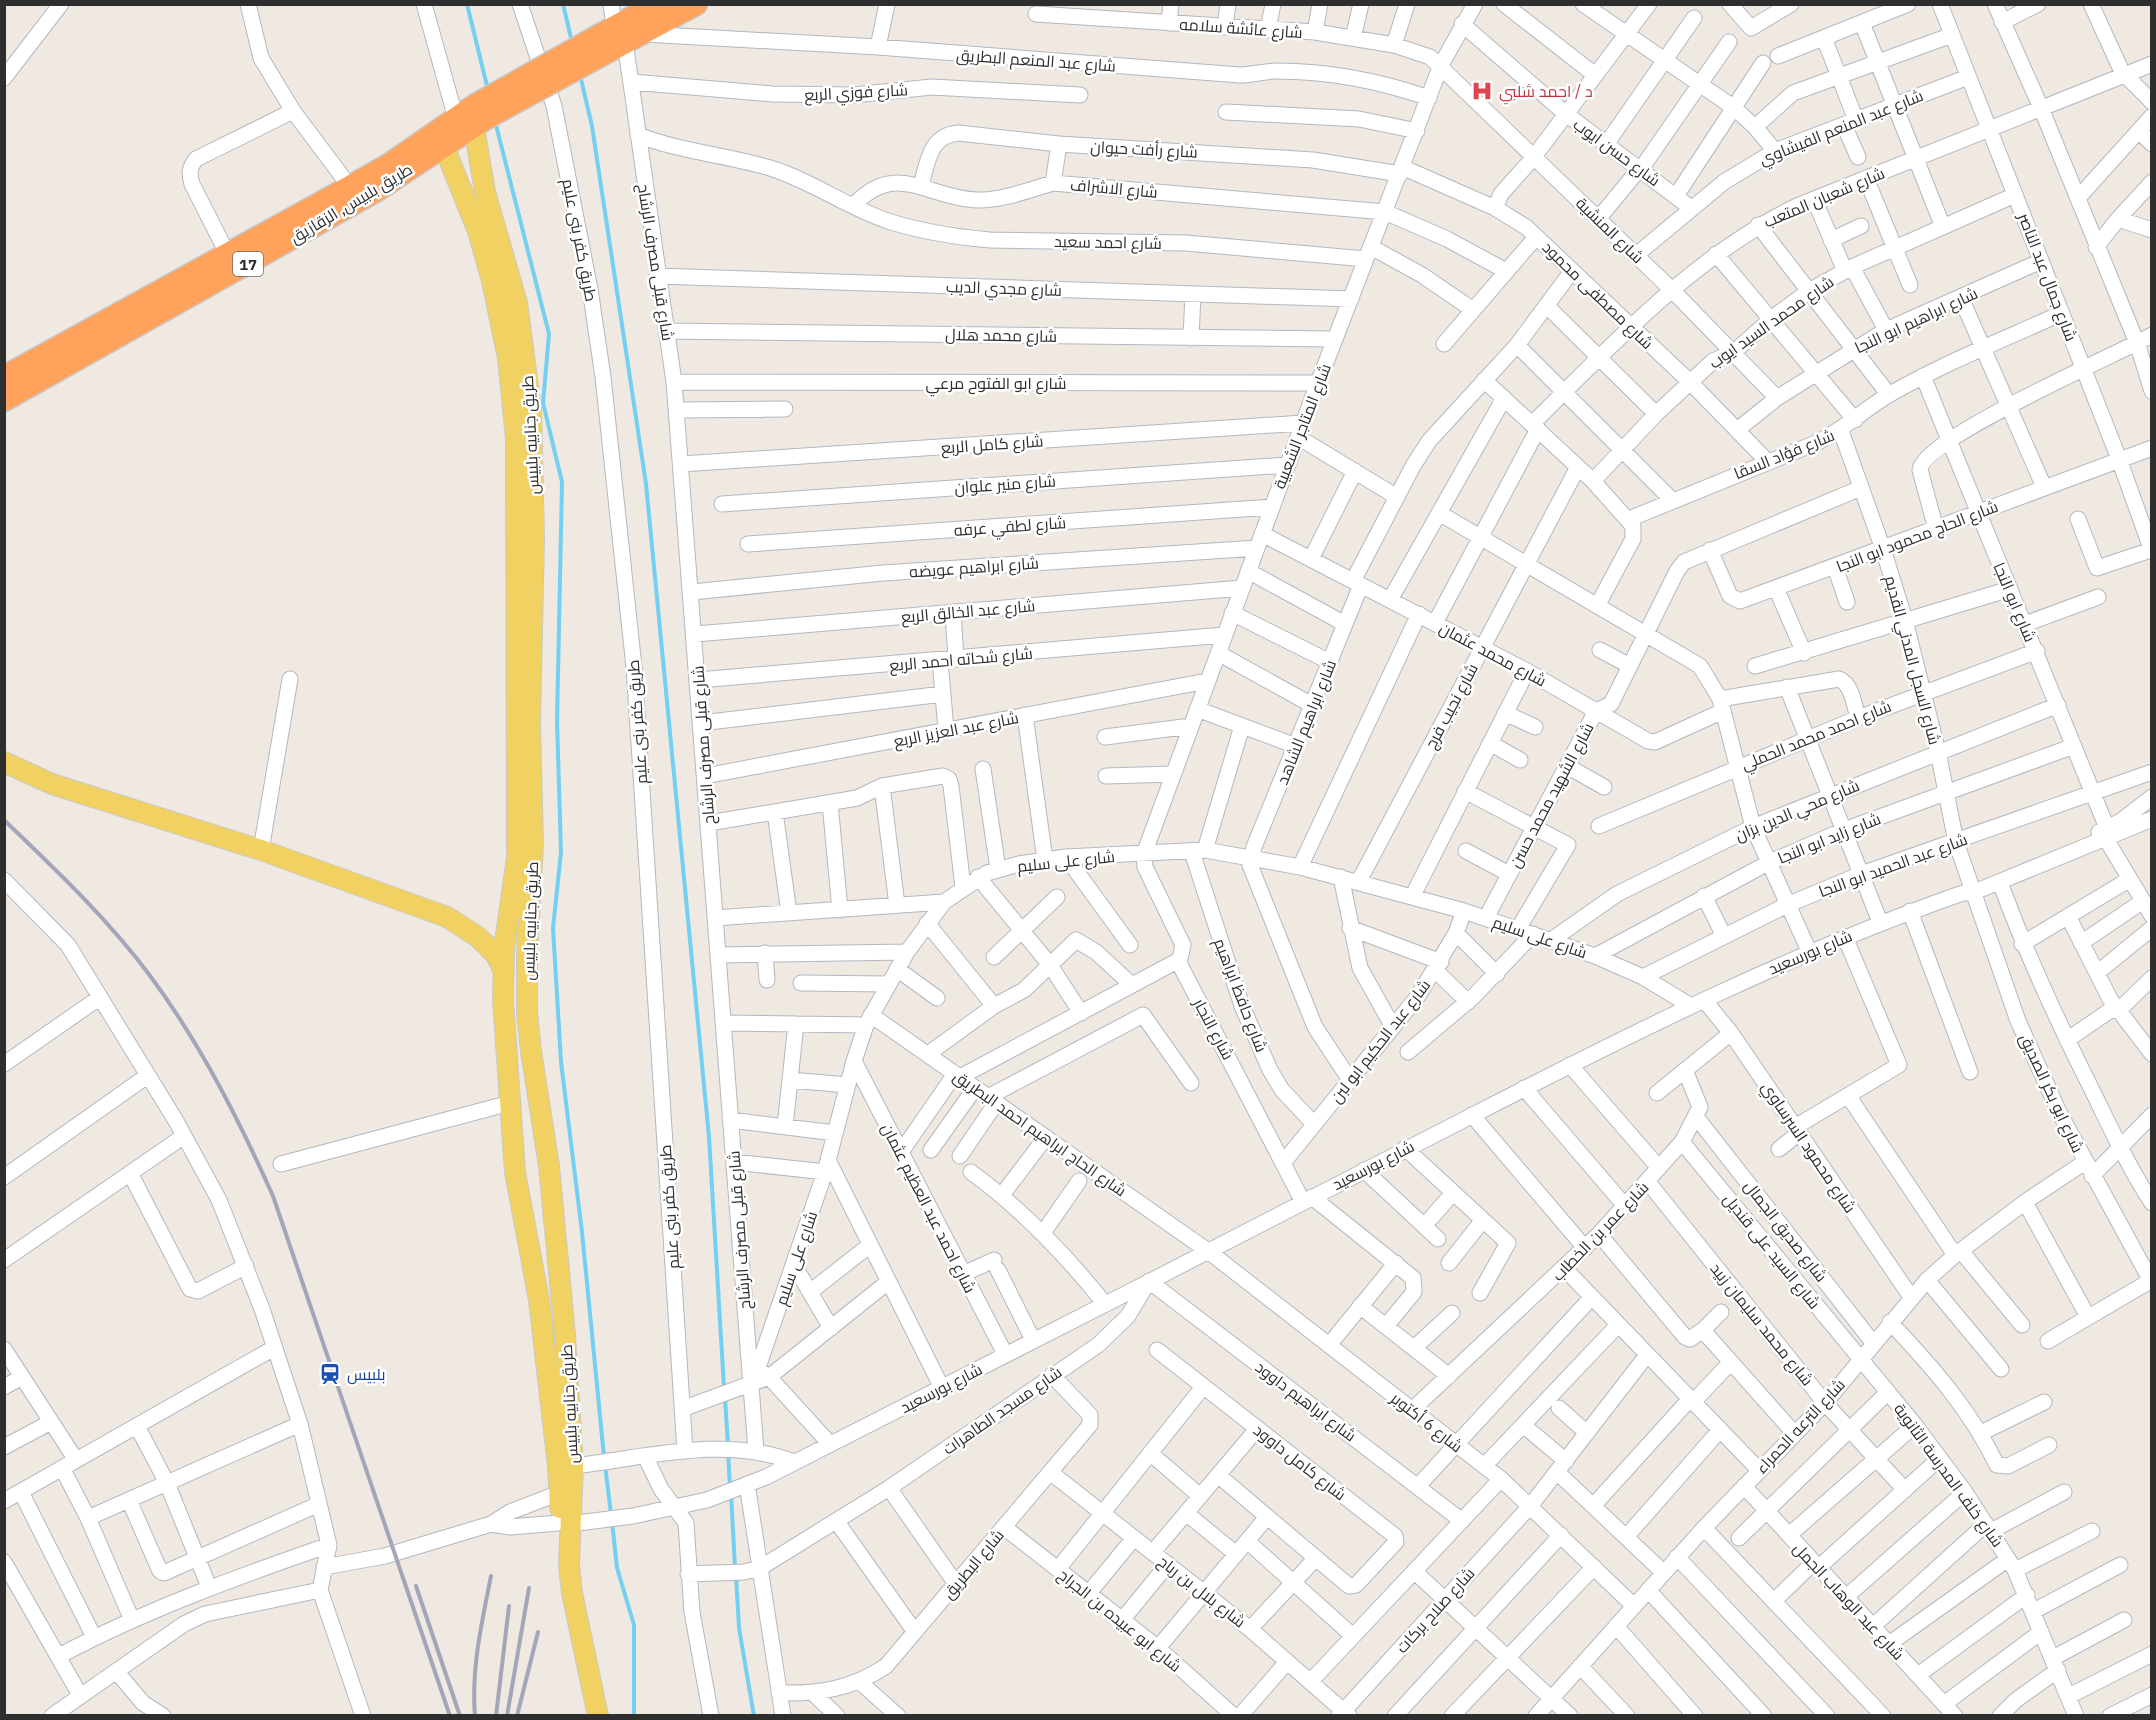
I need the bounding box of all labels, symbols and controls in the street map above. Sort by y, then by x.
street label: شارع عائشة سلامه [1179,14,1303,44]
street label: شارع عبد المنعم البطريق [955,44,1117,78]
street label: شارع فوزي الربع [804,79,909,109]
hospital icon: د / احمد شلبي [1470,79,1494,103]
place label: د / احمد شلبي [1499,81,1593,105]
street label: شارع عبد المنعم الفيشاوي [1756,85,1927,173]
street label: شارع حسن ايوب [1568,114,1664,192]
street label: شارع رأفت حيوان [1090,136,1198,164]
street label: طريق بلبيس, الزقازيق [286,159,416,248]
street label: شارع شعبان المتعب [1760,162,1888,233]
street label: شارع الاشراف [1069,174,1159,204]
street label: طريق كفر بنى عليم [556,177,602,303]
street label: شارع قبلى مصرف الرشاح [632,182,678,342]
street label: شارع المنشية [1570,193,1648,269]
street label: شارع جمال عبد الناصر [2012,209,2082,345]
street label: شارع احمد سعيد [1054,231,1162,255]
street label: شارع مصطفى محمود [1537,237,1658,355]
road number: 17 [233,252,263,276]
street label: شارع محمد السيد ايوب [1705,271,1838,374]
street label: شارع مجدي الديب [946,276,1062,304]
street label: شارع ابراهيم ابو النجا [1851,283,1982,359]
street label: شارع محمد هلال [945,324,1057,348]
street label: شارع المتاجر الشعبية [1269,361,1337,492]
street label: شارع ابو الفتوح مرعي [926,373,1067,397]
street label: طريق جنابيه بلبيس [517,375,544,495]
street label: شارع فؤاد السقا [1731,425,1838,485]
street label: شارع كامل الربع [940,430,1044,460]
street label: شارع منير علوان [954,470,1057,500]
street label: شارع الحاج محمود ابو النجا [1833,496,2001,578]
street label: شارع لطفي عرفه [953,512,1067,544]
street label: شارع ابراهيم عويضه [908,552,1040,584]
street label: شارع ابو النجا [1988,559,2041,645]
street label: شارع السجل المدني القديم [1877,573,1945,748]
street label: شارع عبد الخالق الربع [900,595,1036,629]
street label: شارع محمد عثمان [1435,617,1550,692]
street label: شارع شحاته احمد الربع [888,643,1034,677]
street label: شارع ابراهيم الشاهد [1272,657,1342,788]
street label: طريق كفر بنى عليم [623,659,653,785]
street label: شارع نجيب فرج [1420,660,1484,753]
street label: شارع قبلى مصرف الرشاح [687,665,721,825]
street label: شارع احمد محمد الحملي [1738,696,1895,778]
street label: شارع عبد العزيز الربع [892,707,1021,753]
street label: شارع الشهيد محمد حسن [1504,719,1599,872]
street label: شارع محي الدين بزان [1732,775,1864,849]
street label: شارع زايد ابو النجا [1775,808,1884,870]
street label: شارع عبد الحميد ابو النجا [1816,829,1971,903]
street label: شارع على سليم [1016,846,1116,878]
street label: طريق جنابيه بلبيس [518,861,543,981]
street label: شارع على سليم [1490,912,1590,964]
street label: شارع بورسعيد [1765,925,1856,980]
street label: شارع حافظ ابراهيم [1208,935,1272,1055]
street label: شارع عبد الحكيم ابو لبن [1326,975,1436,1108]
street label: شارع النجار [1187,994,1239,1064]
street label: شارع ابو بكر الصديق [2014,1030,2088,1157]
street label: شارع الحاج ابراهيم احمد البطريق [948,1066,1130,1202]
street label: شارع محمود السرساوي [1754,1077,1860,1219]
street label: شارع احمد عبد العظيم عثمان [876,1120,981,1297]
street label: شارع بورسعيد [1329,1136,1418,1196]
street label: طريق كفر بنى عليم [655,1144,685,1270]
street label: شارع قبلى مصرف الرشاح [723,1150,757,1310]
street label: شارع صديق الجمال [1739,1176,1832,1287]
street label: شارع عمر بن الخطاب [1547,1177,1654,1286]
street label: شارع السيد على قنديل [1718,1189,1825,1314]
street label: شارع على سليم [771,1208,823,1308]
street label: شارع محمد سليمان زبيد [1705,1258,1818,1391]
street label: طريق جنابيه بلبيس [556,1344,583,1464]
street label: شارع ابراهيم داوود [1250,1356,1361,1447]
street label: شارع بورسعيد [897,1359,986,1419]
street label: شارع مسجد الطاهرات [939,1361,1067,1460]
station icon: بلبيس [318,1362,342,1386]
place label: بلبيس [347,1364,386,1385]
street label: شارع الترعه الحمراء [1751,1374,1851,1479]
street label: شارع 6 أكتوبر [1385,1387,1467,1458]
street label: شارع خلف المدرسة الثانوية [1888,1399,2008,1552]
street label: شارع كامل داوود [1249,1420,1350,1506]
street label: شارع البطريق [938,1525,1009,1604]
street label: شارع عبد الوهاب الجمل [1788,1538,1909,1665]
street label: شارع بلال بن رباح [1153,1551,1250,1633]
street label: شارع صلاح بركات [1391,1563,1480,1658]
street label: شارع ابو عبيده بن الجراح [1053,1564,1186,1677]

